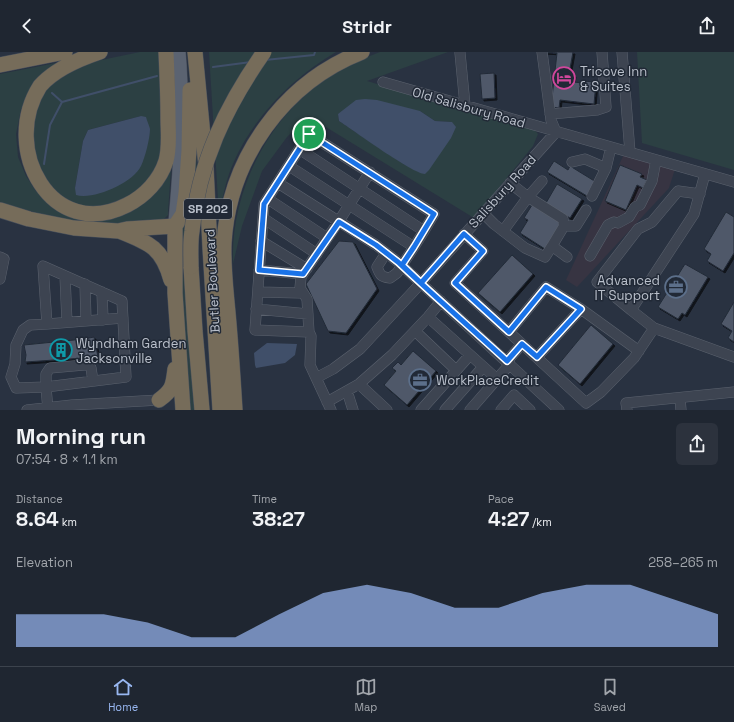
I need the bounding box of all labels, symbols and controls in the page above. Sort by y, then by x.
icon: back [16,15,38,37]
text: Stridr [342,15,392,38]
icon: share [696,15,718,37]
place label: Tricove Inn & Suites [580,63,647,95]
hotel icon: Tricove Inn & Suites [551,65,577,91]
street label: Old Salisbury Road [410,83,527,132]
pin [292,117,326,151]
icon: arrive [298,123,320,145]
street label: Salisbury Road [465,151,540,232]
road number: SR 202 [184,199,232,219]
street label: Butler Boulevard [201,229,224,333]
place label: Advanced IT Support [595,272,660,304]
office icon: Advanced IT Support [663,274,689,300]
place label: Wyndham Garden Jacksonville [76,335,186,367]
building icon: Wyndham Garden Jacksonville [48,337,74,363]
office icon: WorkPlaceCredit [407,367,433,393]
place label: WorkPlaceCredit [436,372,539,389]
text: Morning run [16,422,146,450]
button: share [676,423,718,465]
text: 07:54 · 8 × 1.1 km [16,451,118,468]
text: Distance [16,492,63,506]
text: Time [252,492,277,506]
text: Pace [488,492,514,506]
text: 8.64 [16,506,59,532]
text: 38:27 [252,506,305,532]
text: 4:27 [488,506,529,532]
text: km [59,515,77,529]
text: /km [529,515,552,529]
text: Elevation [16,554,73,571]
text: 258–265 m [648,554,718,571]
tab: Home [108,676,138,714]
tab: Map [354,676,377,714]
tab: Saved [594,676,626,714]

